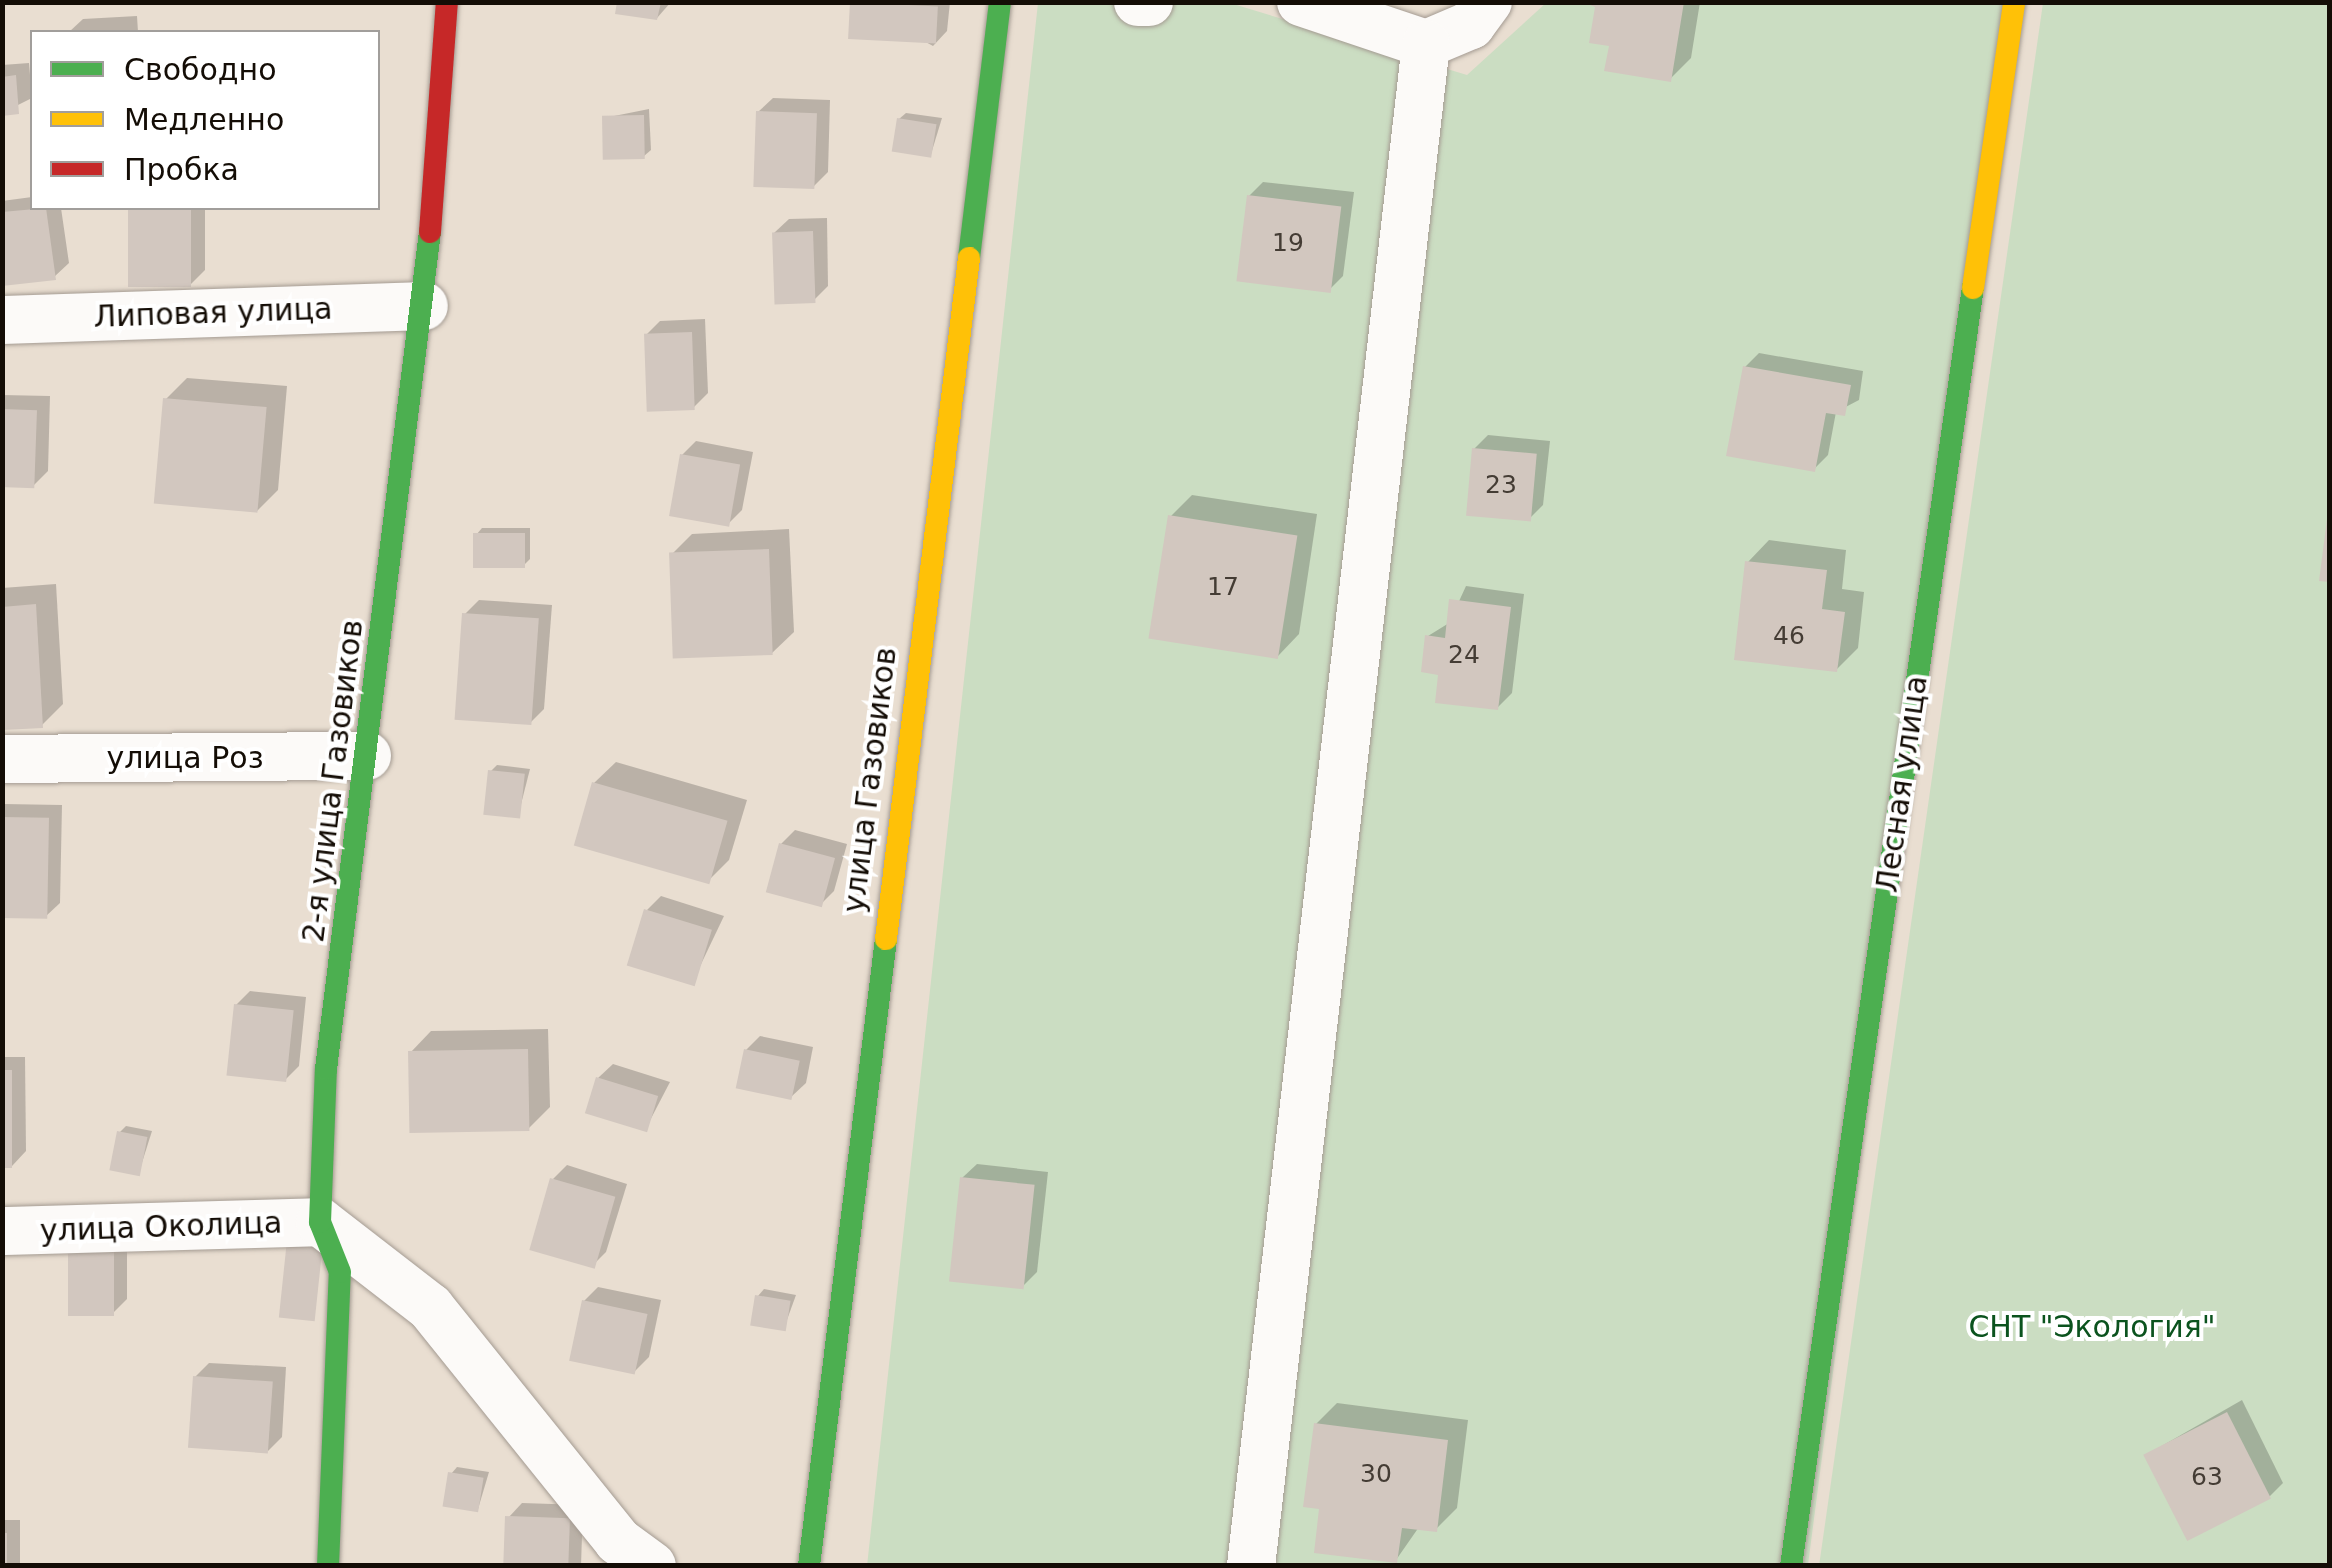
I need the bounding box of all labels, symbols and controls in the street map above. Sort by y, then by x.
legend [30,30,380,210]
text: Свободно [124,52,277,87]
text: Медленно [124,102,284,137]
text: Пробка [124,152,239,187]
house number: 19 [1272,228,1304,258]
street label: Липовая улица [93,291,333,335]
house number: 23 [1485,470,1517,500]
house number: 17 [1207,572,1239,602]
street label: 2-я улица Газовиков [295,618,371,944]
house number: 46 [1773,621,1805,651]
house number: 24 [1448,640,1480,670]
street label: улица Газовиков [836,645,904,915]
street label: Лесная улица [1869,673,1935,895]
street label: улица Роз [106,740,264,776]
street label: улица Околица [39,1205,283,1249]
park label: СНТ "Экология" [1968,1309,2216,1345]
house number: 30 [1360,1459,1392,1489]
house number: 63 [2191,1462,2223,1492]

